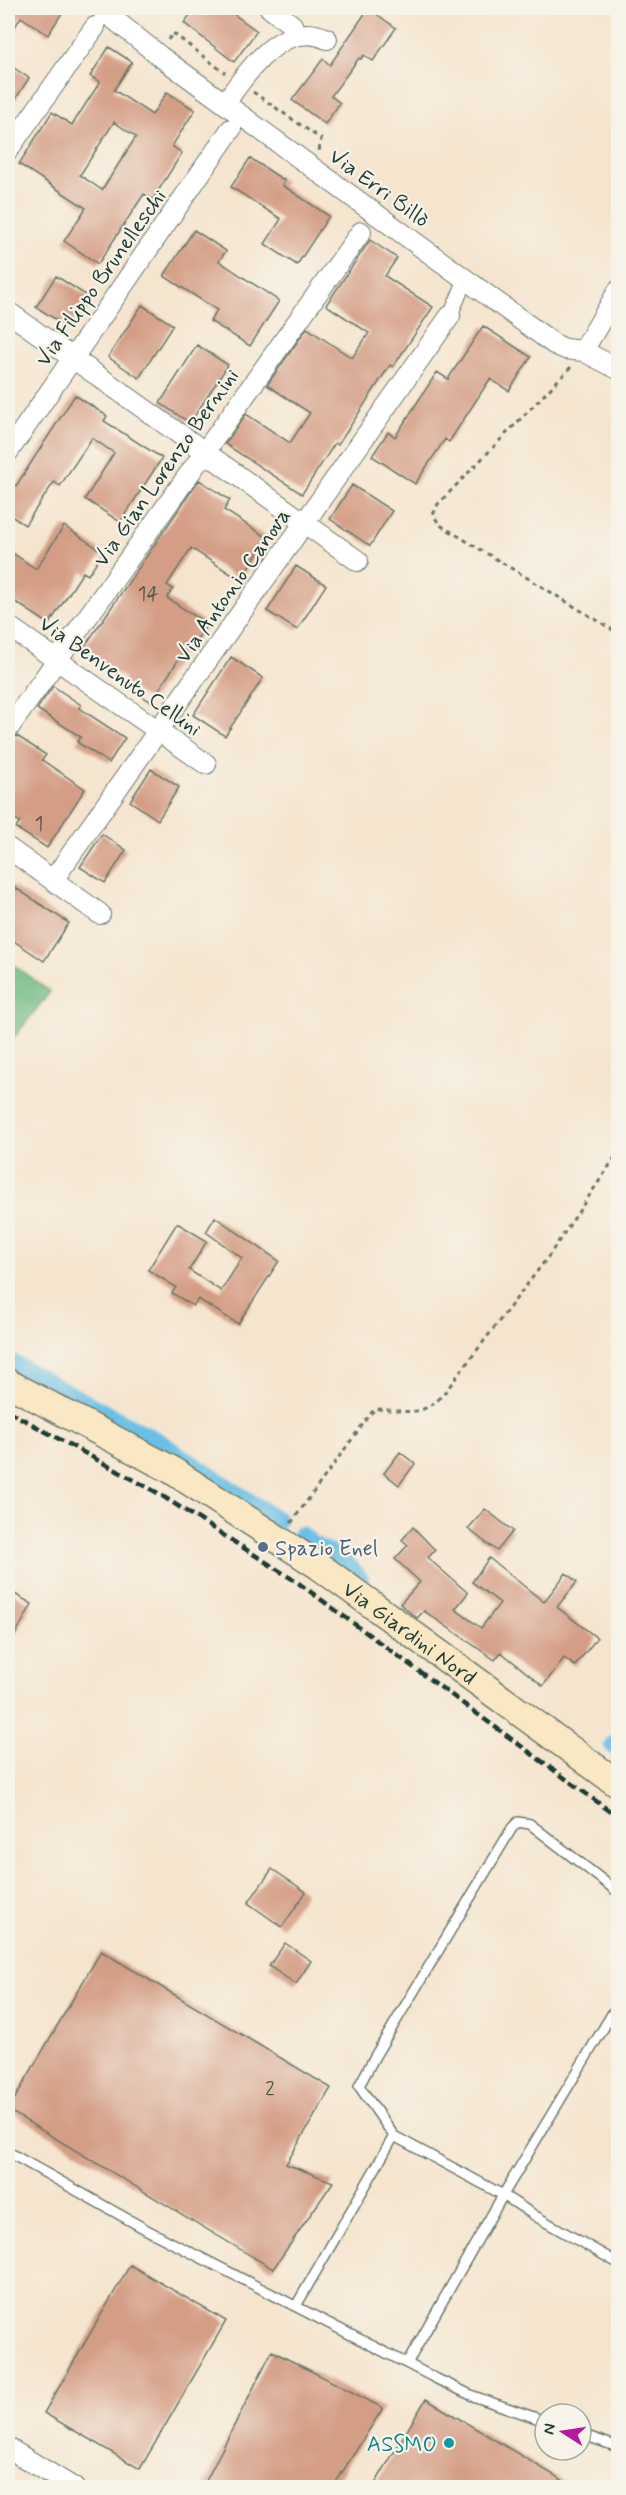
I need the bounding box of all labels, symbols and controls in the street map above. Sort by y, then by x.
street label: Via Erri Billò [323,143,435,235]
street label: Via Filippo Brunelleschi [30,184,173,372]
street label: Via Gian Lorenzo Bernini [87,363,246,573]
street label: Via Antonio Canova [170,503,298,669]
house number: 14 [137,581,159,608]
street label: Via Benvenuto Cellini [33,610,207,743]
house number: 1 [35,811,43,838]
place label: Spazio Enel [275,1535,378,1563]
marker: Spazio Enel [256,1540,270,1554]
street label: Via Giardini Nord [336,1576,481,1692]
house number: 2 [265,2076,275,2103]
north arrow [533,2402,593,2462]
text: N [538,2422,561,2437]
place label: ASSMO [367,2431,437,2459]
marker: ASSMO [442,2436,456,2450]

